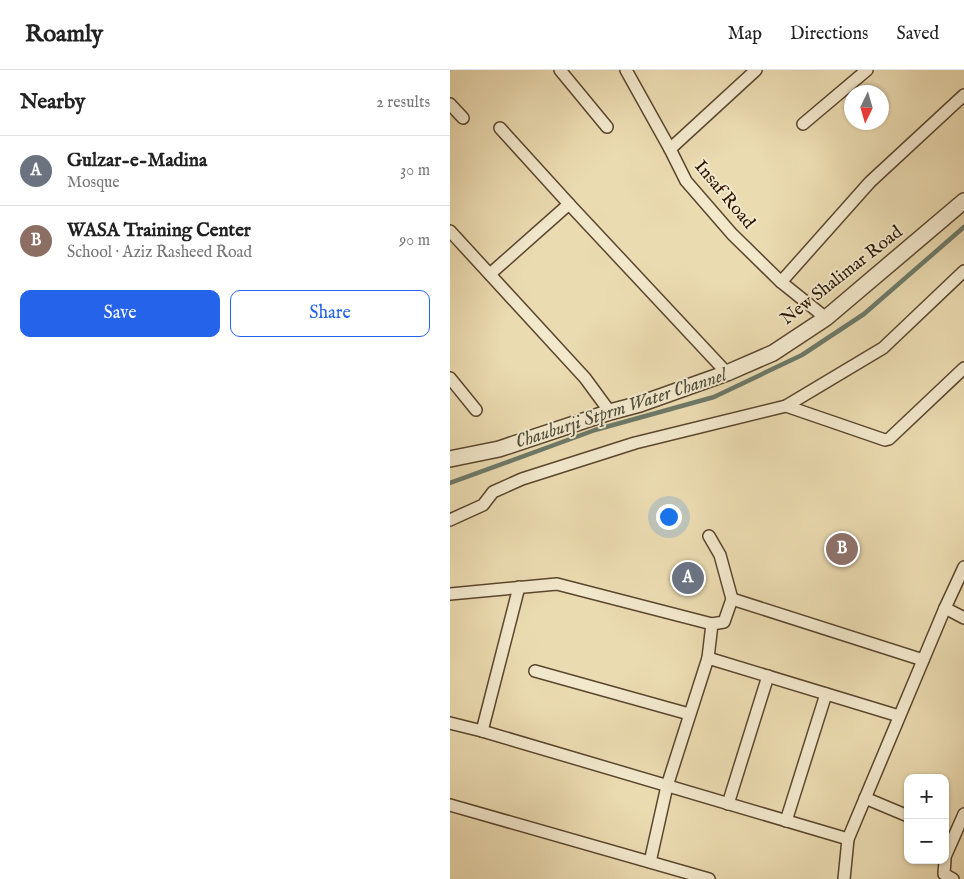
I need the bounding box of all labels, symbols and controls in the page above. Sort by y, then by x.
text: Roamly [25,19,103,50]
text: Map [728,23,762,46]
text: Directions [790,23,868,46]
text: Saved [896,23,939,46]
north arrow [844,85,889,130]
text: Nearby [20,89,85,116]
text: 2 results [376,93,430,113]
text: Gulzar-e-Madina [67,149,207,173]
street label: Insaf Road [689,156,760,234]
text: A [31,161,41,181]
text: 30 m [400,161,430,181]
text: Mosque [67,173,120,193]
text: WASA Training Center [67,219,251,243]
street label: New Shalimar Road [776,221,908,331]
text: B [31,231,41,251]
text: 90 m [399,231,430,251]
text: School · Aziz Rasheed Road [67,243,252,263]
button: Save [20,290,220,337]
button: Share [230,290,430,337]
water label: Chauburji Stprm Water Channel [512,363,731,455]
your location [656,504,682,530]
pin: B [826,530,858,568]
pin: A [672,559,704,597]
map controls [904,774,949,864]
button: + [904,774,949,819]
button: − [904,819,949,864]

